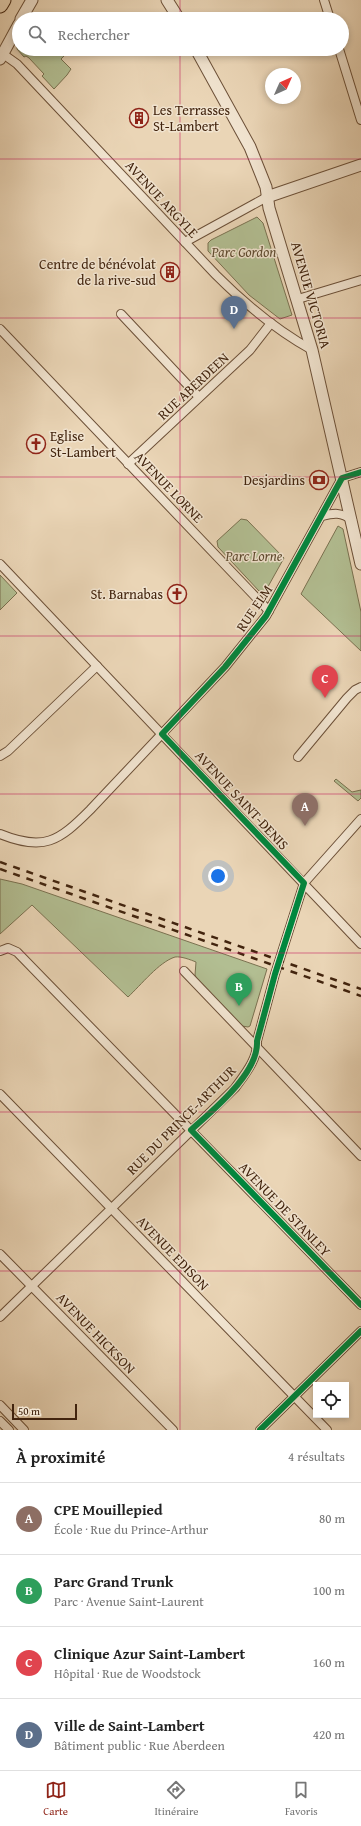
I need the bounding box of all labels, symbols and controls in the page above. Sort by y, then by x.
search box [12,12,349,56]
icon: search [26,23,48,45]
text: Rechercher [58,24,130,45]
north arrow [265,68,301,104]
place label: Les Terrasses St-Lambert [153,100,230,136]
building icon: Les Terrasses St-Lambert [128,107,150,129]
street label: AVENUE ARGYLE [121,156,203,242]
street label: AVENUE VICTORIA [286,239,336,351]
park label: Parc Gordon [211,242,276,262]
place label: Centre de bénévolat de la rive-sud [39,254,157,290]
building icon: Centre de bénévolat de la rive-sud [159,261,181,283]
pin: D [221,296,247,329]
street label: RUE ABERDEEN [153,348,233,424]
place label: Eglise St-Lambert [50,426,116,462]
church icon: Eglise St-Lambert [25,433,47,455]
street label: AVENUE LORNE [130,447,208,527]
bank icon: Desjardins [308,469,330,491]
place label: Desjardins [244,470,305,490]
park label: Parc Lorne [224,546,283,566]
street label: RUE ELM [231,581,277,635]
church icon: St. Barnabas [166,583,188,605]
place label: St. Barnabas [91,584,163,604]
pin: C [312,665,338,698]
street label: AVENUE SAINT-DENIS [191,746,294,854]
pin: A [292,793,318,826]
your location [208,866,228,886]
pin: B [226,973,252,1006]
street label: RUE DU PRINCE-ARTHUR [122,1060,241,1179]
street label: AVENUE DE STANLEY [235,1157,336,1261]
street label: AVENUE EDISON [132,1211,214,1295]
street label: AVENUE HICKSON [52,1288,140,1378]
map controls [313,1382,349,1418]
button: locate [313,1382,349,1418]
scale bar [12,1402,77,1421]
text: 50 m [18,1403,40,1419]
text: À proximité [16,1444,105,1469]
text: 4 résultats [288,1447,345,1466]
text: CPE Mouillepied [54,1499,163,1520]
text: A [25,1509,33,1528]
text: 80 m [319,1509,345,1528]
text: École · Rue du Prince-Arthur [54,1520,208,1539]
text: Parc Grand Trunk [54,1571,173,1592]
text: B [25,1581,33,1600]
text: 100 m [313,1581,345,1600]
text: Parc · Avenue Saint-Laurent [54,1592,204,1611]
text: Clinique Azur Saint-Lambert [54,1643,245,1664]
text: C [25,1653,33,1672]
text: 160 m [313,1653,345,1672]
text: Hôpital · Rue de Woodstock [54,1664,201,1683]
text: Ville de Saint-Lambert [54,1715,205,1736]
text: D [25,1725,33,1744]
text: 420 m [313,1725,345,1744]
text: Bâtiment public · Rue Aberdeen [54,1736,225,1755]
tab: Carte [43,1779,68,1819]
tab: Itinéraire [154,1779,198,1819]
tab: Favoris [285,1779,318,1819]

